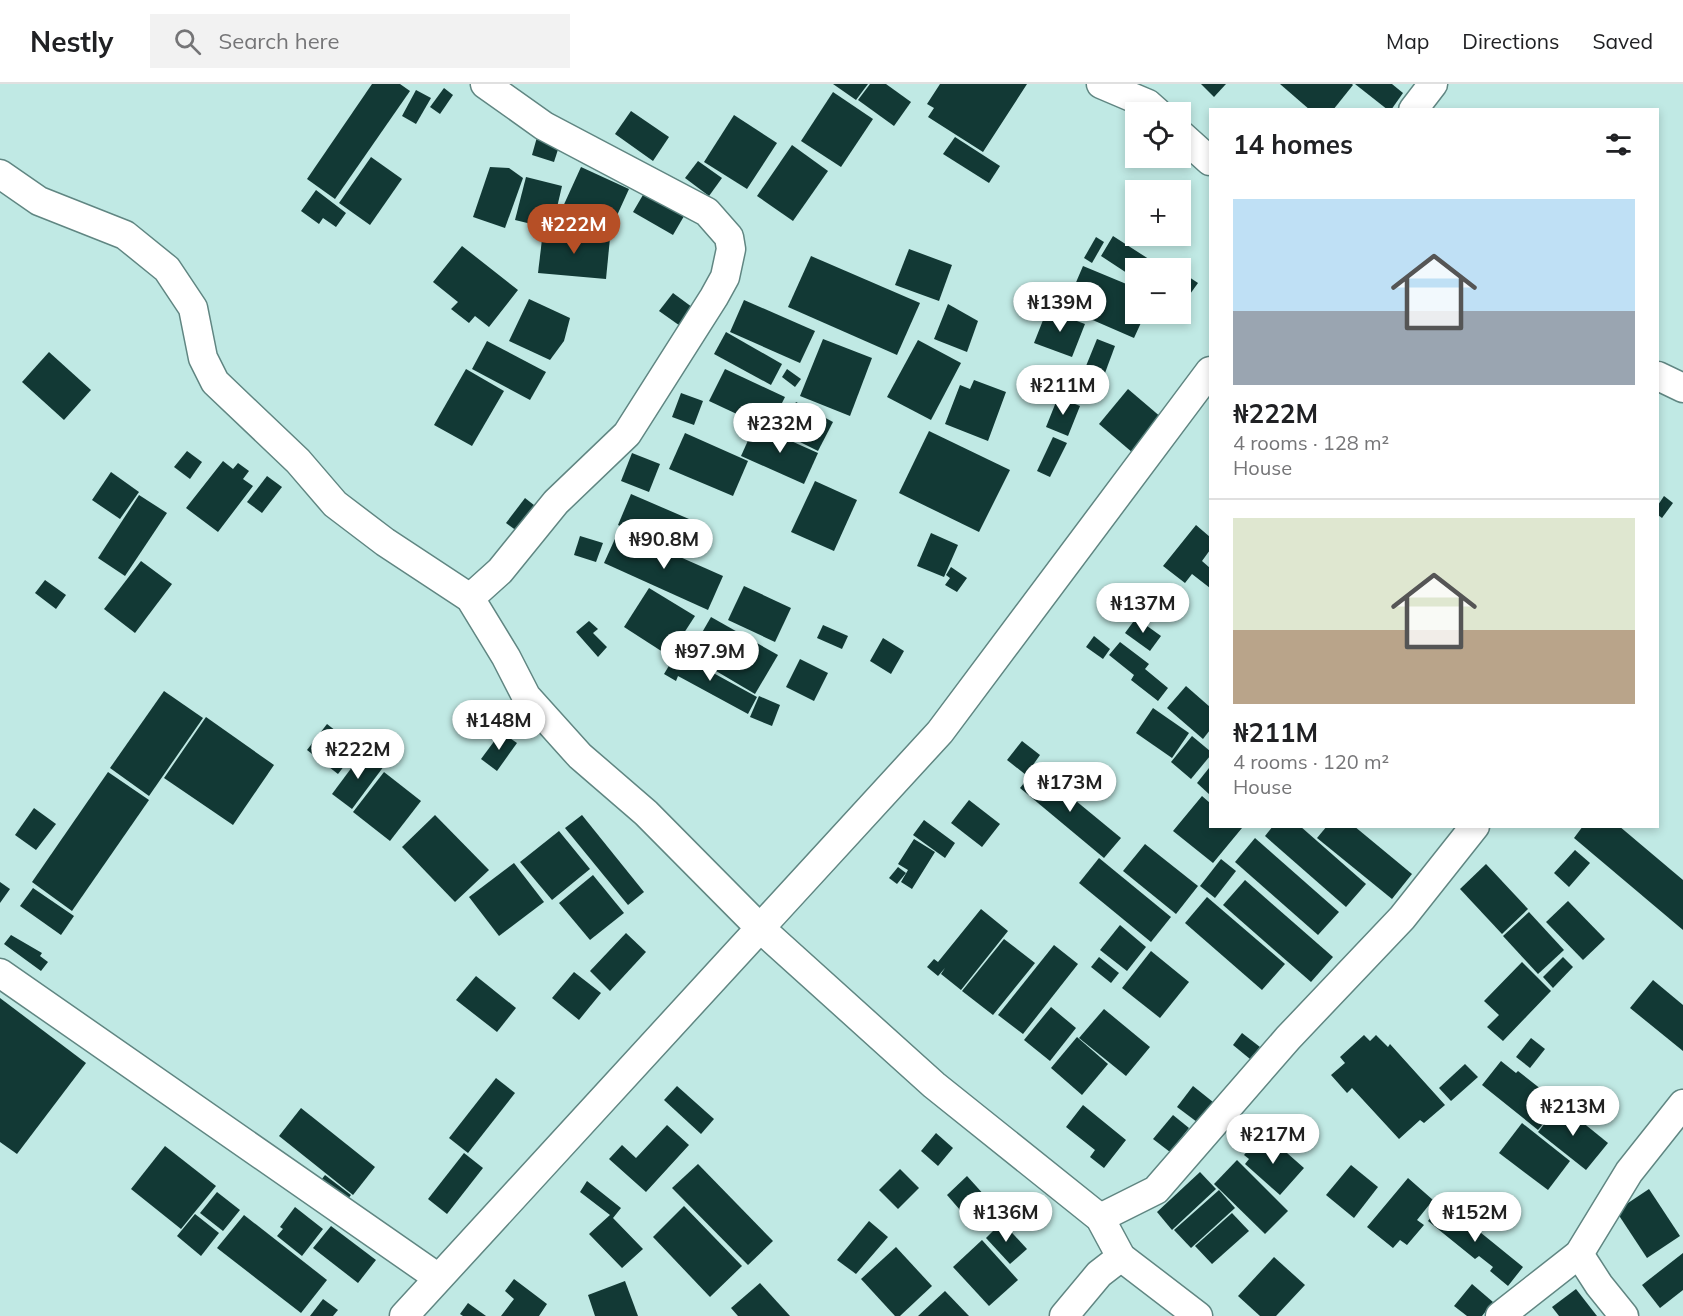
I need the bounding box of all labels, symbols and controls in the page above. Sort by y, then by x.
search box [150,14,570,68]
text: Nestly [30,24,114,59]
icon: search [171,25,204,58]
text: Search here [219,27,339,55]
text: Map [1386,28,1429,54]
text: Directions [1462,28,1559,54]
text: Saved [1592,28,1653,54]
map controls [1125,102,1191,324]
button: locate [1125,102,1191,168]
text: 14 homes [1233,128,1353,161]
icon: filters [1602,128,1635,161]
button: + [1125,180,1191,246]
pin: ₦222M [532,204,616,255]
text: ₦222M [541,211,607,236]
icon: home [1380,238,1488,346]
button: − [1125,258,1191,324]
pin: ₦139M [1018,282,1102,333]
text: ₦139M [1027,289,1093,314]
pin: ₦211M [1021,365,1105,416]
text: ₦211M [1030,372,1096,397]
text: ₦222M [1233,397,1318,430]
pin: ₦232M [738,403,822,454]
text: ₦232M [747,410,813,435]
text: 4 rooms · 128 m² [1233,430,1389,455]
text: House [1233,455,1292,480]
pin: ₦90.8M [615,519,713,570]
text: ₦90.8M [629,526,699,551]
icon: home [1380,557,1488,665]
pin: ₦137M [1101,583,1185,634]
text: ₦137M [1110,590,1176,615]
pin: ₦97.9M [661,631,759,682]
text: ₦97.9M [675,638,745,663]
pin: ₦148M [457,700,541,751]
text: ₦148M [466,707,532,732]
text: ₦211M [1233,716,1318,749]
pin: ₦222M [316,729,400,780]
text: ₦222M [325,736,391,761]
text: 4 rooms · 120 m² [1233,749,1389,774]
pin: ₦173M [1028,762,1112,813]
text: ₦173M [1037,769,1103,794]
text: House [1233,774,1292,799]
pin: ₦213M [1531,1086,1615,1137]
text: ₦213M [1540,1093,1606,1118]
pin: ₦217M [1231,1114,1315,1165]
text: ₦217M [1240,1121,1306,1146]
pin: ₦136M [964,1192,1048,1243]
pin: ₦152M [1433,1192,1517,1243]
text: ₦136M [973,1199,1039,1224]
text: ₦152M [1442,1199,1508,1224]

